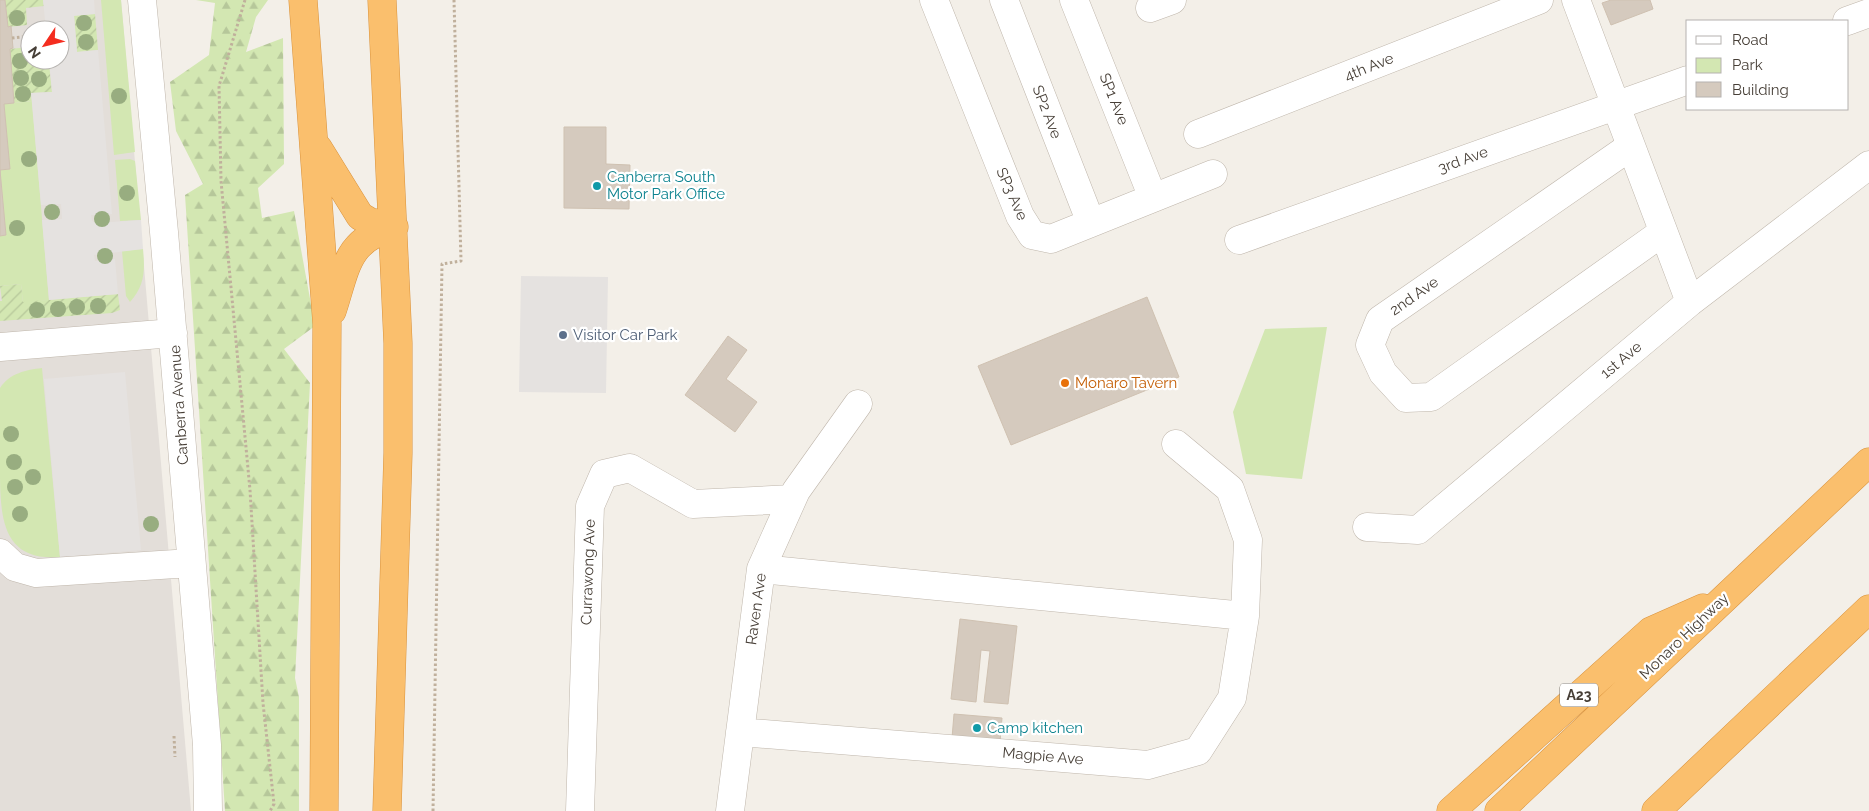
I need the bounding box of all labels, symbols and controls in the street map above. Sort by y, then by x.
north arrow [20,20,70,70]
legend [1686,20,1849,110]
text: Road [1732,31,1768,49]
text: N [25,43,44,61]
street label: 4th Ave [1342,49,1396,85]
text: Park [1732,56,1763,74]
street label: SP1 Ave [1095,70,1133,128]
text: Building [1732,81,1789,99]
street label: SP2 Ave [1029,83,1065,141]
street label: 3rd Ave [1436,143,1491,177]
street label: SP3 Ave [992,165,1032,223]
place label: Canberra South Motor Park Office [607,168,725,203]
marker: Canberra South Motor Park Office [591,180,603,192]
street label: 2nd Ave [1386,273,1442,319]
place label: Visitor Car Park [573,326,677,344]
marker: Visitor Car Park [557,329,569,341]
street label: 1st Ave [1597,337,1645,382]
street label: Canberra Avenue [166,344,192,465]
place label: Monaro Tavern [1075,374,1177,392]
marker: Monaro Tavern [1059,377,1071,389]
street label: Currawong Ave [577,519,599,625]
street label: Raven Ave [742,572,770,646]
street label: Monaro Highway [1636,589,1732,683]
road number: A23 [1560,684,1598,706]
place label: Camp kitchen [987,719,1083,737]
marker: Camp kitchen [971,722,983,734]
street label: Magpie Ave [1002,743,1085,769]

